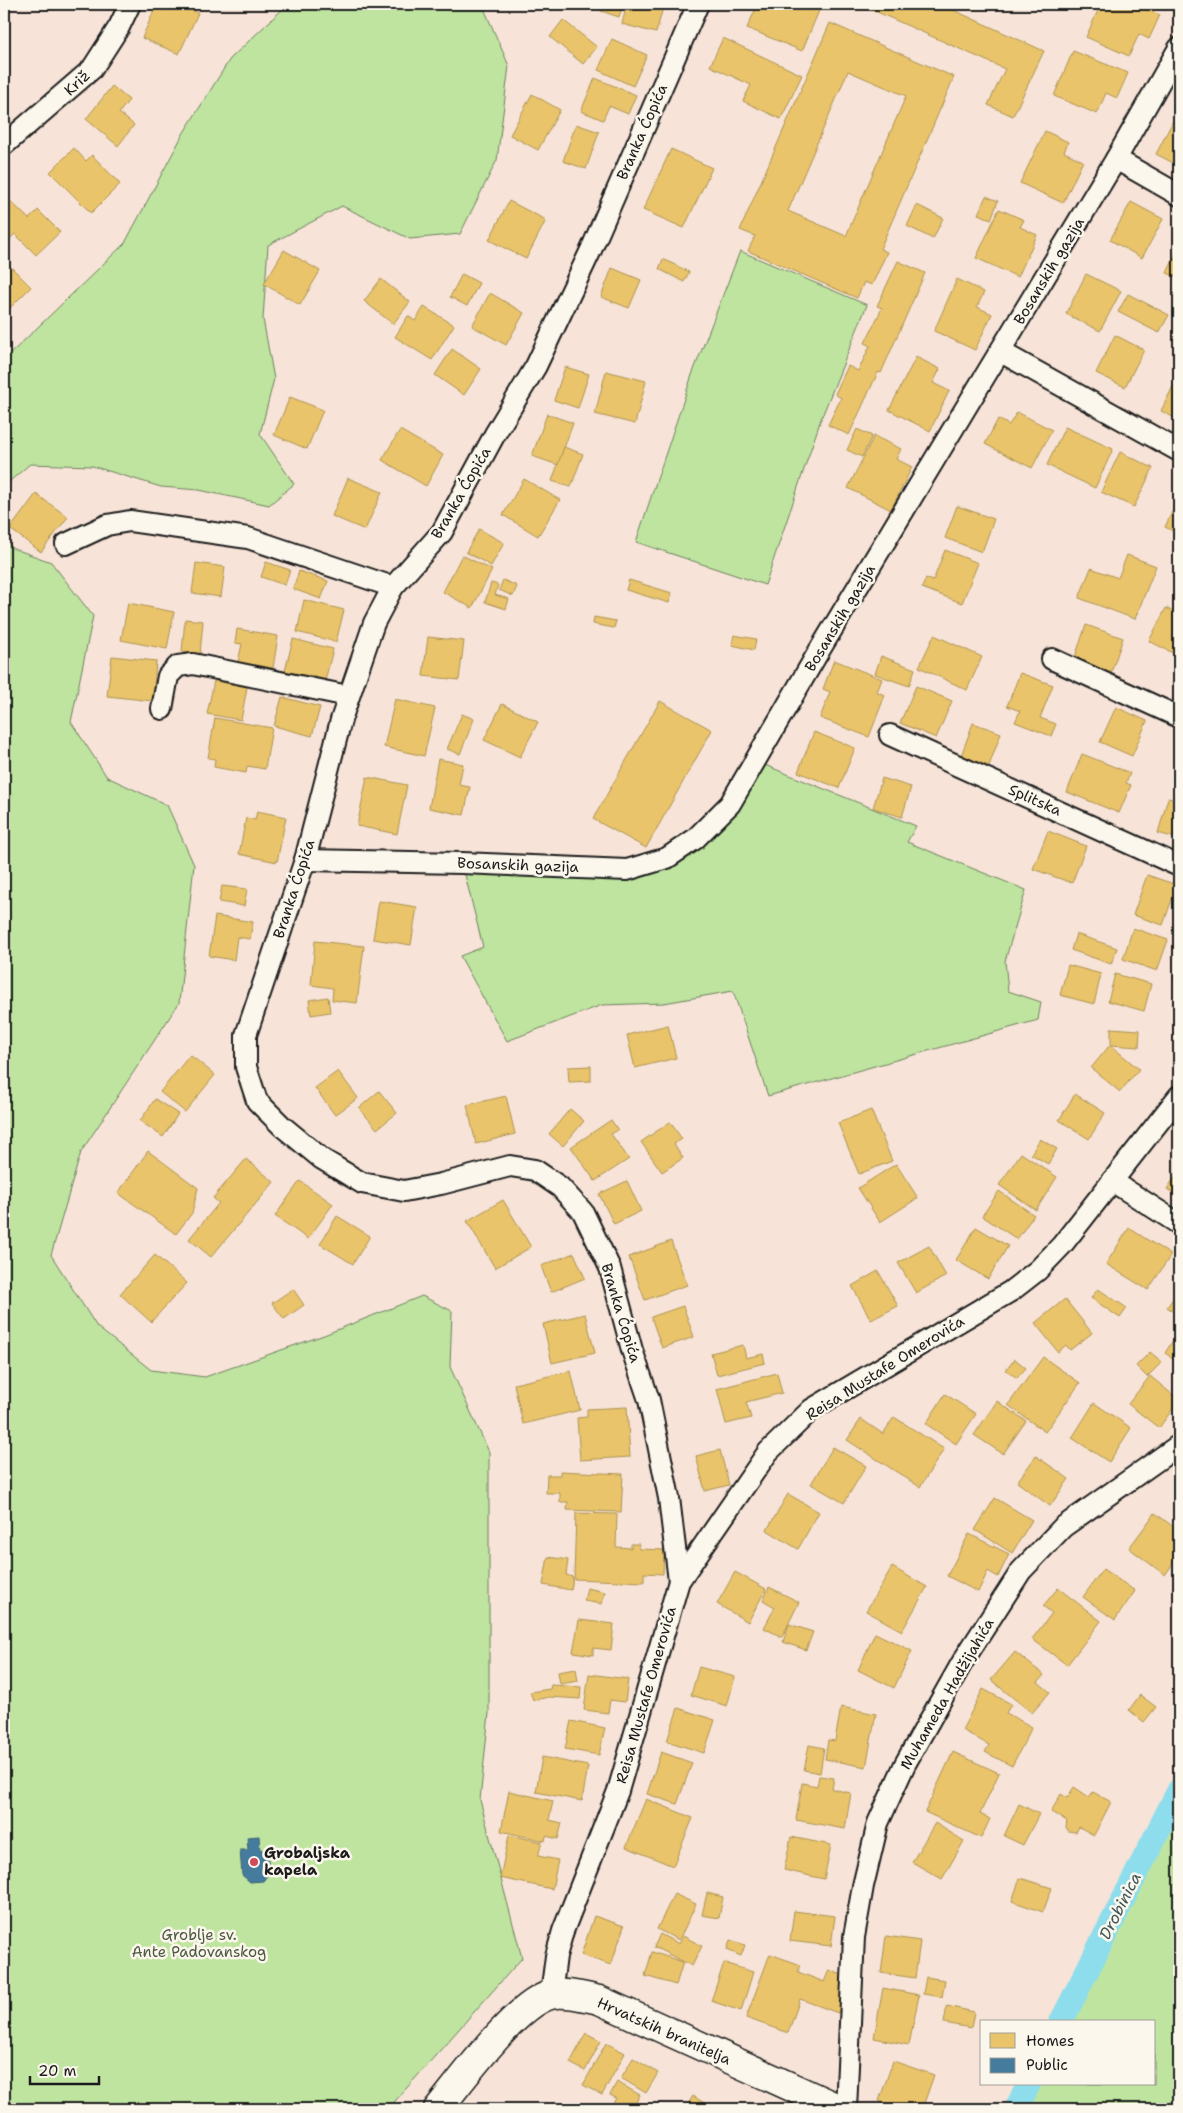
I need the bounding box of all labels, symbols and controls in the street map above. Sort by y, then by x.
street label: Križ [60,66,94,100]
street label: Branka Ćopića [611,80,672,183]
street label: Bosanskih gazija [1009,213,1089,328]
street label: Branka Ćopića [426,442,496,543]
street label: Bosanskih gazija [800,560,880,675]
street label: Splitska [1005,779,1065,821]
street label: Branka Ćopića [268,836,320,941]
street label: Bosanskih gazija [457,853,580,877]
street label: Branka Ćopića [596,1261,647,1366]
street label: Reisa Mustafe Omerovića [802,1311,969,1425]
street label: Reisa Mustafe Omerovića [611,1604,681,1786]
street label: Muhameda Hadžijahića [895,1614,999,1773]
place label: Grobaljska kapela [264,1843,351,1880]
marker: Grobaljska kapela [248,1856,260,1868]
water label: Drobinica [1094,1869,1146,1943]
park label: Groblje sv. Ante Padovanskog [132,1925,266,1962]
street label: Hrvatskih branitelja [594,1992,735,2070]
legend [980,2020,1156,2086]
text: Homes [1026,2031,1074,2051]
scale bar [30,2053,99,2085]
text: Public [1026,2055,1068,2075]
text: 20 m [38,2061,77,2081]

